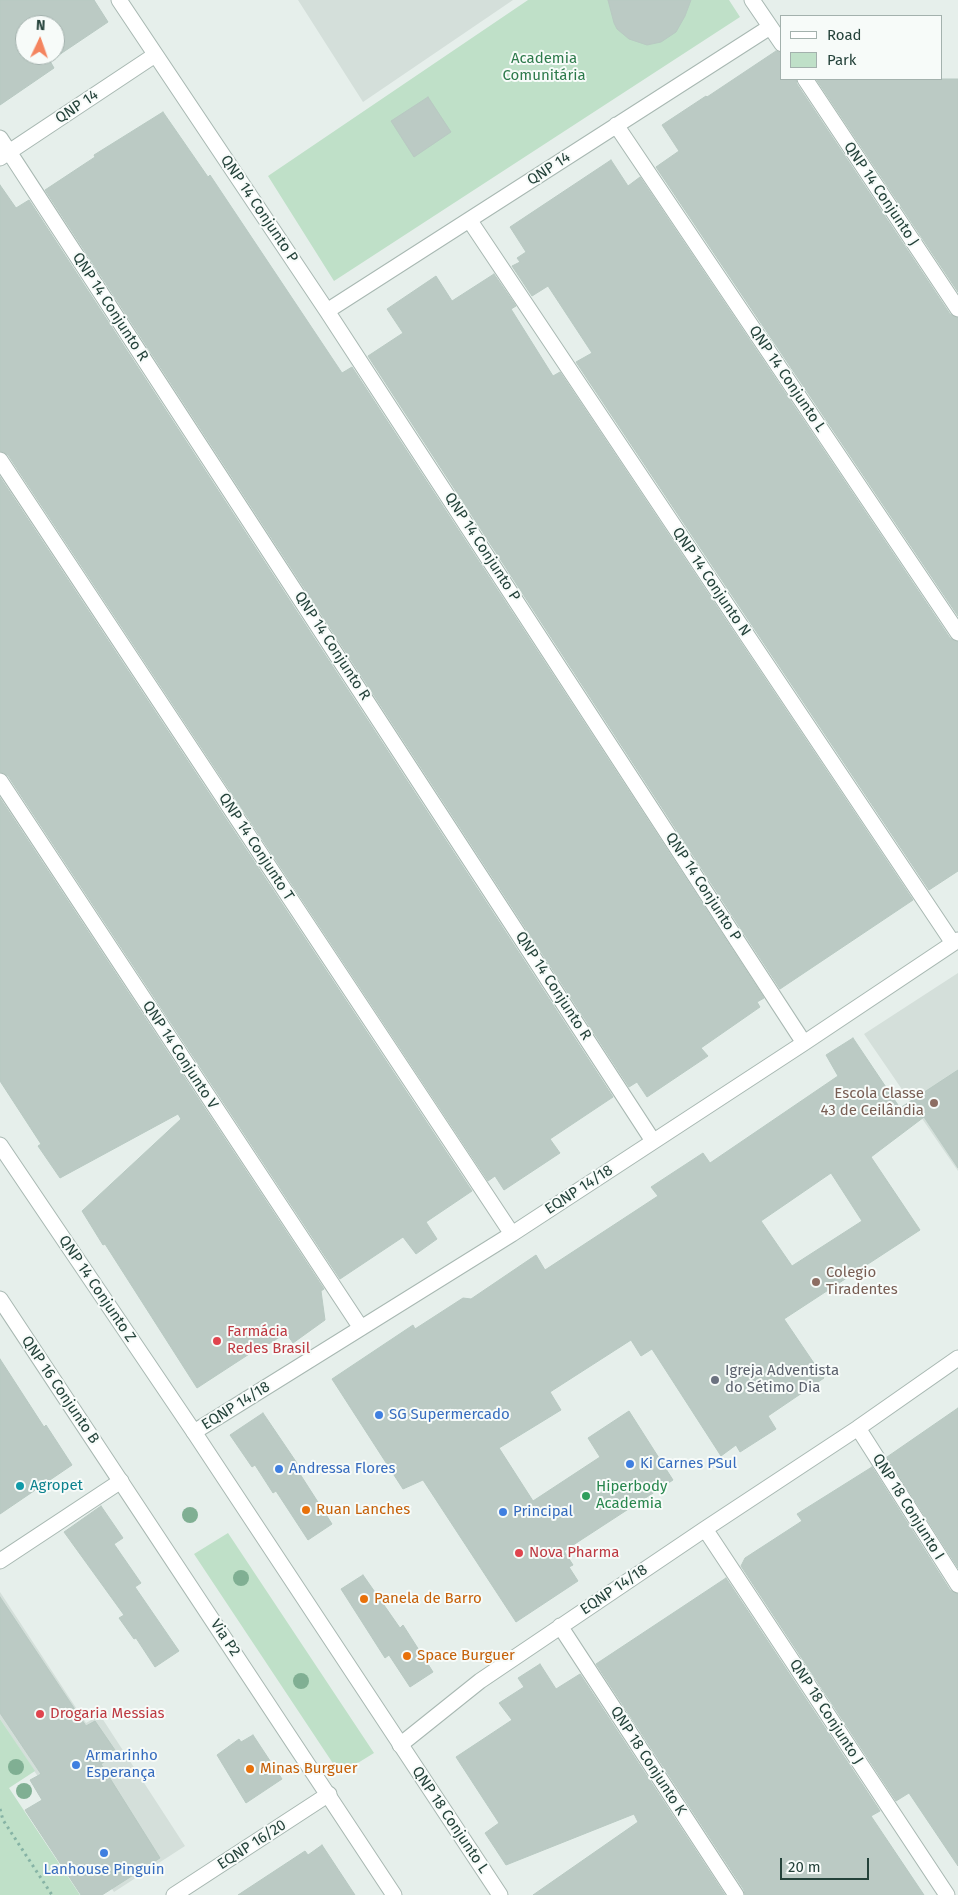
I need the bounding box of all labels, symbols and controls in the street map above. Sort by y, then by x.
north arrow [15,15,65,65]
legend [780,15,943,80]
text: N [36,17,46,34]
text: Road [827,26,862,44]
park label: Academia Comunitária [502,50,586,85]
text: Park [827,51,857,69]
street label: QNP 14 [52,86,102,128]
street label: QNP 14 Conjunto J [840,139,922,249]
street label: QNP 14 [524,148,574,190]
street label: QNP 14 Conjunto P [216,152,302,266]
street label: QNP 14 Conjunto R [68,249,152,365]
street label: QNP 14 Conjunto L [745,322,829,436]
street label: QNP 14 Conjunto P [440,489,524,605]
street label: QNP 14 Conjunto N [668,524,754,640]
street label: QNP 14 Conjunto R [290,588,374,704]
street label: QNP 14 Conjunto T [214,790,298,904]
street label: QNP 14 Conjunto P [661,829,745,945]
street label: QNP 14 Conjunto R [511,928,595,1044]
street label: QNP 14 Conjunto V [138,998,222,1112]
place label: Escola Classe 43 de Ceilândia [821,1085,924,1120]
marker: Escola Classe 43 de Ceilândia [928,1097,940,1109]
street label: EQNP 14/18 [542,1161,616,1219]
street label: QNP 14 Conjunto Z [55,1232,139,1346]
place label: Colegio Tiradentes [826,1264,898,1299]
marker: Colegio Tiradentes [810,1276,822,1288]
place label: Farmácia Redes Brasil [227,1323,310,1358]
street label: QNP 16 Conjunto B [17,1333,103,1447]
marker: Farmácia Redes Brasil [211,1335,223,1347]
place label: Igreja Adventista do Sétimo Dia [725,1362,839,1397]
marker: Igreja Adventista do Sétimo Dia [709,1374,721,1386]
street label: EQNP 14/18 [199,1378,273,1434]
place label: SG Supermercado [389,1406,510,1424]
marker: SG Supermercado [373,1409,385,1421]
street label: QNP 18 Conjunto I [868,1451,948,1563]
place label: Ki Carnes PSul [640,1455,737,1473]
marker: Ki Carnes PSul [624,1458,636,1470]
place label: Andressa Flores [289,1460,396,1478]
marker: Andressa Flores [273,1463,285,1475]
place label: Agropet [30,1477,83,1495]
place label: Hiperbody Academia [596,1478,667,1513]
marker: Agropet [14,1480,26,1492]
marker: Hiperbody Academia [580,1490,592,1502]
place label: Ruan Lanches [316,1501,410,1519]
place label: Principal [513,1503,573,1521]
marker: Ruan Lanches [300,1504,312,1516]
marker: Principal [497,1506,509,1518]
place label: Nova Pharma [529,1544,619,1562]
marker: Nova Pharma [513,1547,525,1559]
street label: EQNP 14/18 [577,1561,651,1619]
place label: Panela de Barro [374,1590,482,1608]
marker: Panela de Barro [358,1593,370,1605]
street label: Via P2 [206,1616,244,1660]
place label: Space Burguer [417,1647,515,1665]
marker: Space Burguer [401,1650,413,1662]
street label: QNP 18 Conjunto J [785,1656,867,1768]
street label: QNP 18 Conjunto K [606,1703,690,1819]
place label: Drogaria Messias [50,1705,165,1723]
marker: Drogaria Messias [34,1708,46,1720]
place label: Armarinho Esperança [86,1747,158,1782]
marker: Armarinho Esperança [70,1759,82,1771]
place label: Minas Burguer [260,1760,357,1778]
marker: Minas Burguer [244,1763,256,1775]
street label: QNP 18 Conjunto L [408,1763,492,1877]
street label: EQNP 16/20 [214,1816,290,1874]
marker: Lanhouse Pinguin [98,1847,110,1859]
scale bar [783,1848,872,1880]
text: 20 m [788,1858,821,1876]
place label: Lanhouse Pinguin [44,1861,164,1879]

